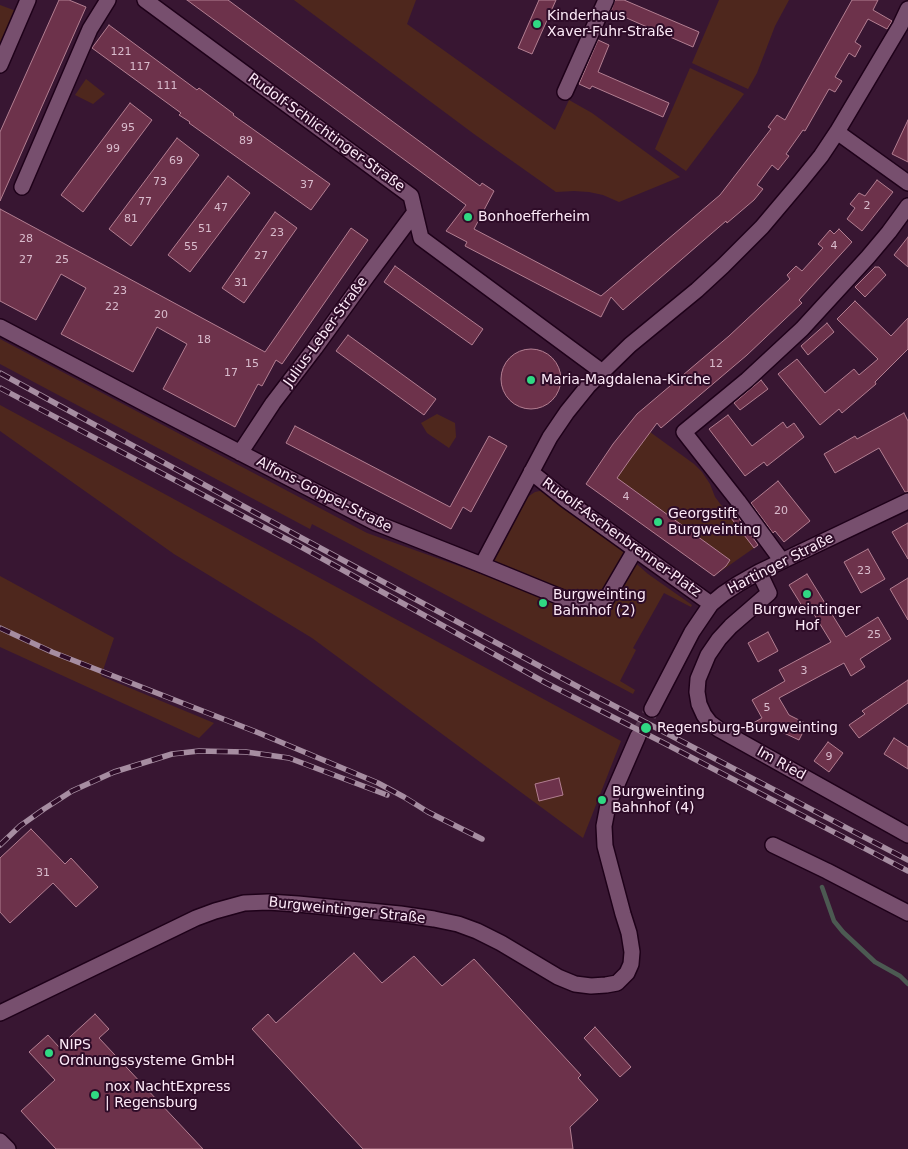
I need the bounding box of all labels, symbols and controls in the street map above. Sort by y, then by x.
place label: Kinderhaus Xaver-Fuhr-Straße [547,8,673,40]
marker: Kinderhaus Xaver-Fuhr-Straße [531,18,543,30]
house number: 121 [111,45,131,59]
house number: 117 [130,60,150,74]
street label: Rudolf-Schlichtinger-Straße [244,70,408,196]
house number: 111 [157,79,177,93]
house number: 95 [121,121,135,135]
house number: 89 [239,134,253,148]
house number: 99 [106,142,120,156]
house number: 69 [169,154,183,168]
house number: 73 [153,175,167,189]
house number: 37 [300,178,314,192]
house number: 77 [138,195,152,209]
house number: 2 [864,199,870,213]
house number: 47 [214,201,228,215]
place label: Bonhoefferheim [478,209,590,225]
marker: Bonhoefferheim [462,211,474,223]
house number: 81 [124,212,138,226]
house number: 51 [198,222,212,236]
house number: 23 [270,226,284,240]
house number: 28 [19,232,33,246]
house number: 4 [831,239,837,253]
house number: 55 [184,240,198,254]
house number: 27 [254,249,268,263]
house number: 27 [19,253,33,267]
house number: 25 [55,253,69,267]
street label: Julius-Leber-Straße [280,274,372,390]
house number: 31 [234,276,248,290]
house number: 23 [113,284,127,298]
house number: 22 [105,300,119,314]
house number: 20 [154,308,168,322]
house number: 18 [197,333,211,347]
house number: 15 [245,357,259,371]
house number: 12 [709,357,723,371]
house number: 17 [224,366,238,380]
place label: Maria-Magdalena-Kirche [541,372,711,388]
marker: Maria-Magdalena-Kirche [525,374,537,386]
street label: Alfons-Goppel-Straße [254,454,394,536]
street label: Rudolf-Aschenbrenner-Platz [538,475,704,601]
house number: 4 [623,490,629,504]
house number: 20 [774,504,788,518]
place label: Georgstift Burgweinting [668,506,761,538]
marker: Georgstift Burgweinting [652,516,664,528]
street label: Hartinger Straße [725,530,837,598]
house number: 23 [857,564,871,578]
place label: Burgweinting Bahnhof (2) [553,587,646,620]
marker: Burgweintinger Hof [801,588,813,600]
marker: Burgweinting Bahnhof (2) [537,597,549,609]
place label: Burgweintinger Hof [753,602,861,634]
house number: 25 [867,628,881,642]
house number: 3 [801,664,807,678]
house number: 5 [764,701,770,715]
place label: Regensburg-Burgweinting [657,720,838,736]
marker: Regensburg-Burgweinting [639,721,653,735]
street label: Im Ried [754,744,808,784]
house number: 9 [826,750,832,764]
place label: Burgweinting Bahnhof (4) [612,784,705,816]
marker: Burgweinting Bahnhof (4) [596,794,608,806]
house number: 31 [36,866,50,880]
street label: Burgweintinger Straße [268,894,426,928]
place label: NIPS Ordnungssysteme GmbH [59,1037,235,1070]
marker: NIPS Ordnungssysteme GmbH [43,1047,55,1059]
place label: nox NachtExpress | Regensburg [105,1079,231,1112]
marker: nox NachtExpress | Regensburg [89,1089,101,1101]

